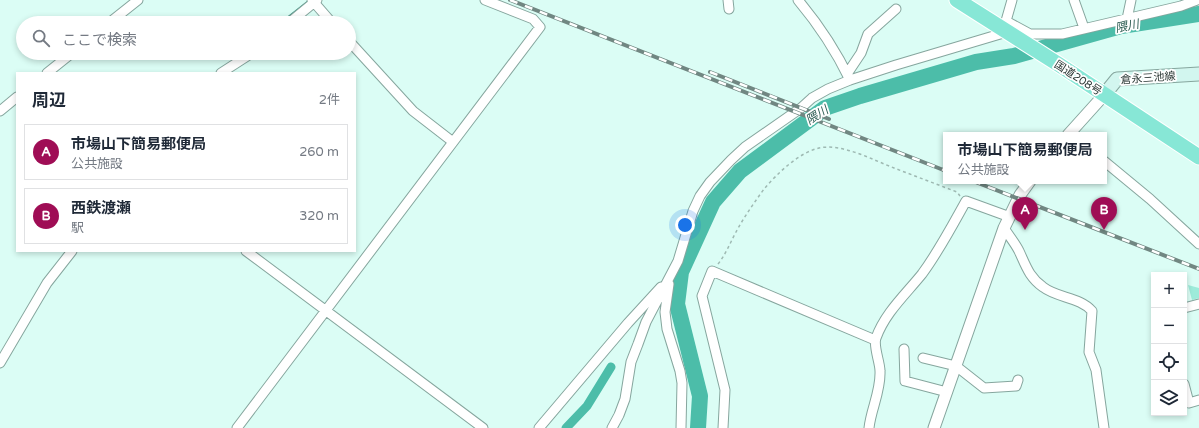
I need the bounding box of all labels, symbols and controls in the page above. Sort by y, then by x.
search box [16,16,356,60]
water label: 隈川 [1114,16,1142,35]
icon: search [30,27,52,49]
text: ここで検索 [62,31,137,49]
street label: 国道208号 [1052,58,1104,98]
street label: 倉永三池線 [1120,70,1176,86]
text: 周辺 [32,90,66,111]
text: 2件 [319,92,340,108]
water label: 隈川 [803,102,833,127]
popup [943,132,1107,184]
text: 市場山下簡易郵便局 [71,135,206,153]
text: 市場山下簡易郵便局 [957,141,1093,159]
text: A [41,144,51,160]
text: 260 m [299,144,339,160]
text: 公共施設 [71,156,123,172]
text: 公共施設 [957,162,1010,178]
pin: A [1012,197,1038,230]
pin: B [1091,197,1117,230]
text: 西鉄渡瀬 [71,199,131,217]
text: B [41,208,51,224]
text: 320 m [299,208,339,224]
your location [675,215,695,235]
text: 駅 [71,220,84,236]
map controls [1151,272,1187,416]
button: + [1151,272,1187,308]
button: − [1151,308,1187,344]
button: locate [1151,344,1187,380]
button: layers [1151,380,1187,416]

